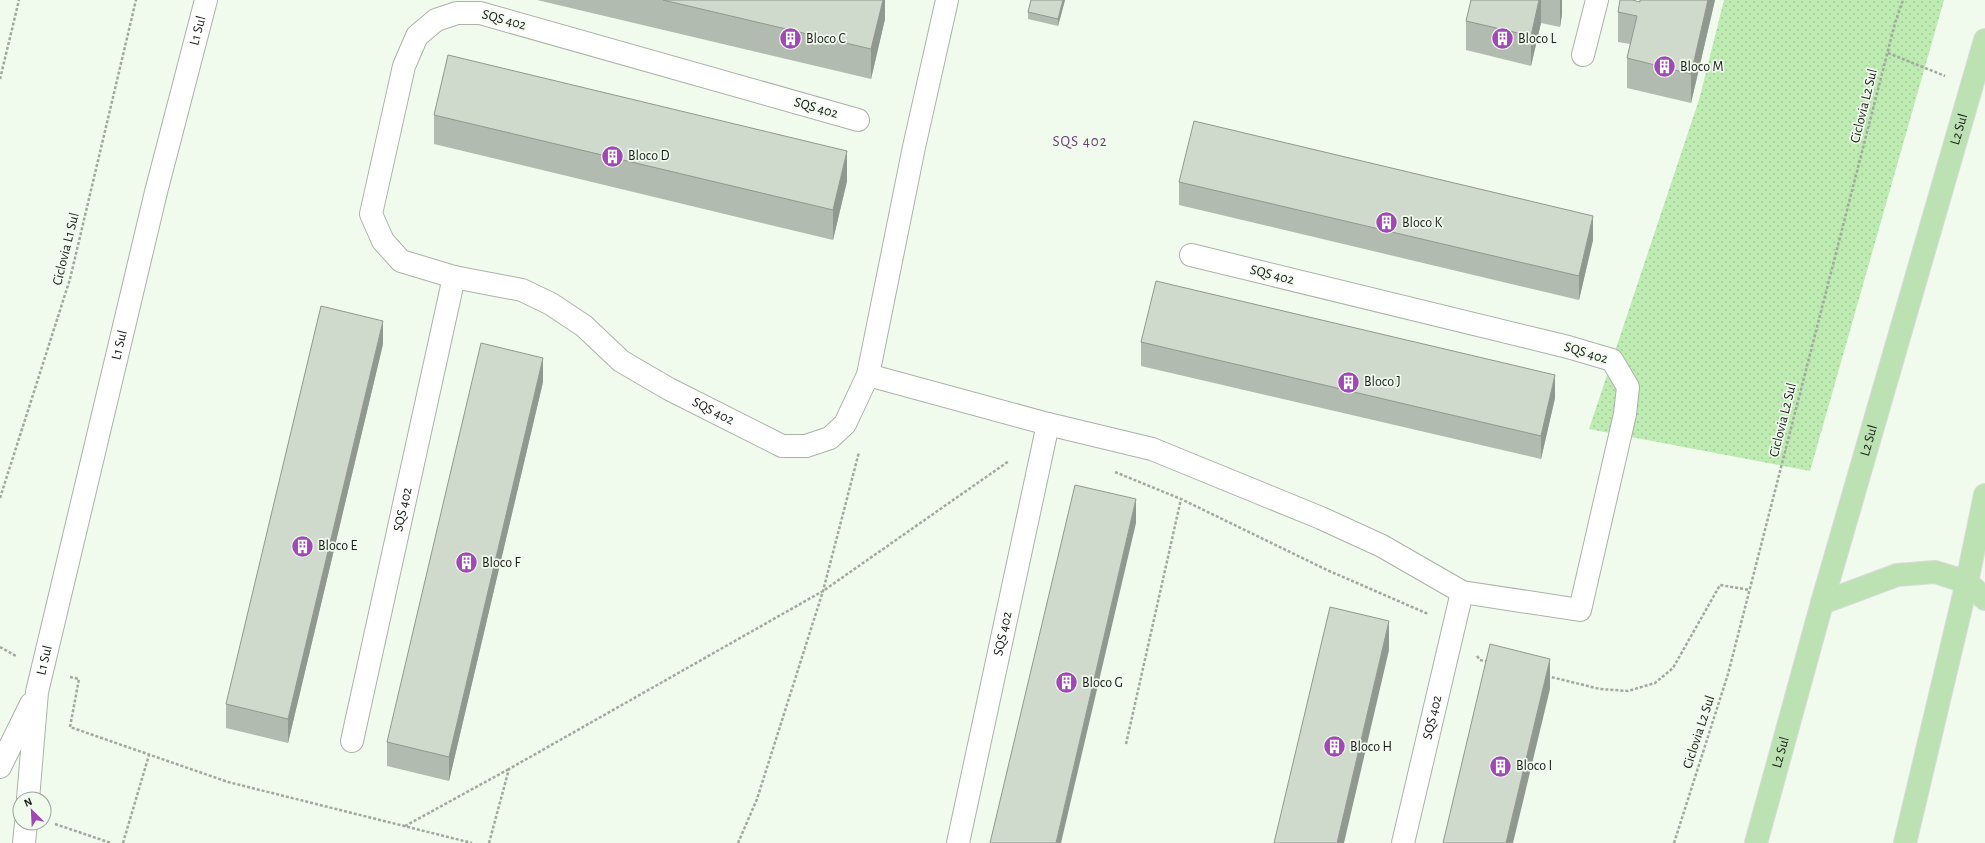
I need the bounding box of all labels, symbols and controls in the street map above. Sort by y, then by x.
street label: SQS 402 [480,7,528,33]
street label: L1 Sul [187,14,209,47]
building icon: Bloco C [777,26,803,52]
building icon: Bloco L [1490,26,1516,52]
place label: Bloco C [806,32,846,46]
place label: Bloco L [1518,32,1556,46]
building icon: Bloco M [1652,54,1678,80]
place label: Bloco M [1680,60,1723,74]
street label: Ciclovia L2 Sul [1848,67,1880,145]
street label: SQS 402 [792,95,840,121]
street label: L2 Sul [1948,112,1970,147]
district label: SQS 402 [1052,134,1108,149]
building icon: Bloco D [600,143,626,169]
place label: Bloco D [628,149,669,163]
building icon: Bloco K [1373,210,1399,236]
street label: Ciclovia L1 Sul [50,211,82,287]
place label: Bloco K [1402,216,1442,230]
street label: SQS 402 [1248,263,1296,287]
street label: L1 Sul [109,329,130,361]
street label: SQS 402 [1562,340,1610,366]
building icon: Bloco J [1335,369,1361,395]
place label: Bloco J [1364,375,1401,389]
street label: Ciclovia L2 Sul [1767,381,1799,459]
street label: SQS 402 [690,395,736,428]
street label: L2 Sul [1858,423,1880,458]
street label: SQS 402 [391,486,415,533]
building icon: Bloco E [289,533,315,559]
place label: Bloco E [318,539,357,553]
building icon: Bloco F [454,550,480,576]
place label: Bloco F [482,556,521,570]
street label: SQS 402 [991,610,1015,657]
street label: L1 Sul [34,644,55,677]
building icon: Bloco G [1053,670,1079,696]
place label: Bloco G [1082,676,1123,690]
street label: SQS 402 [1421,694,1444,741]
street label: Ciclovia L2 Sul [1681,694,1717,770]
building icon: Bloco H [1322,734,1348,760]
street label: L2 Sul [1770,735,1792,770]
place label: Bloco H [1350,740,1392,754]
building icon: Bloco I [1487,753,1513,779]
place label: Bloco I [1516,759,1552,773]
north arrow [12,791,52,831]
text: N [22,796,34,809]

